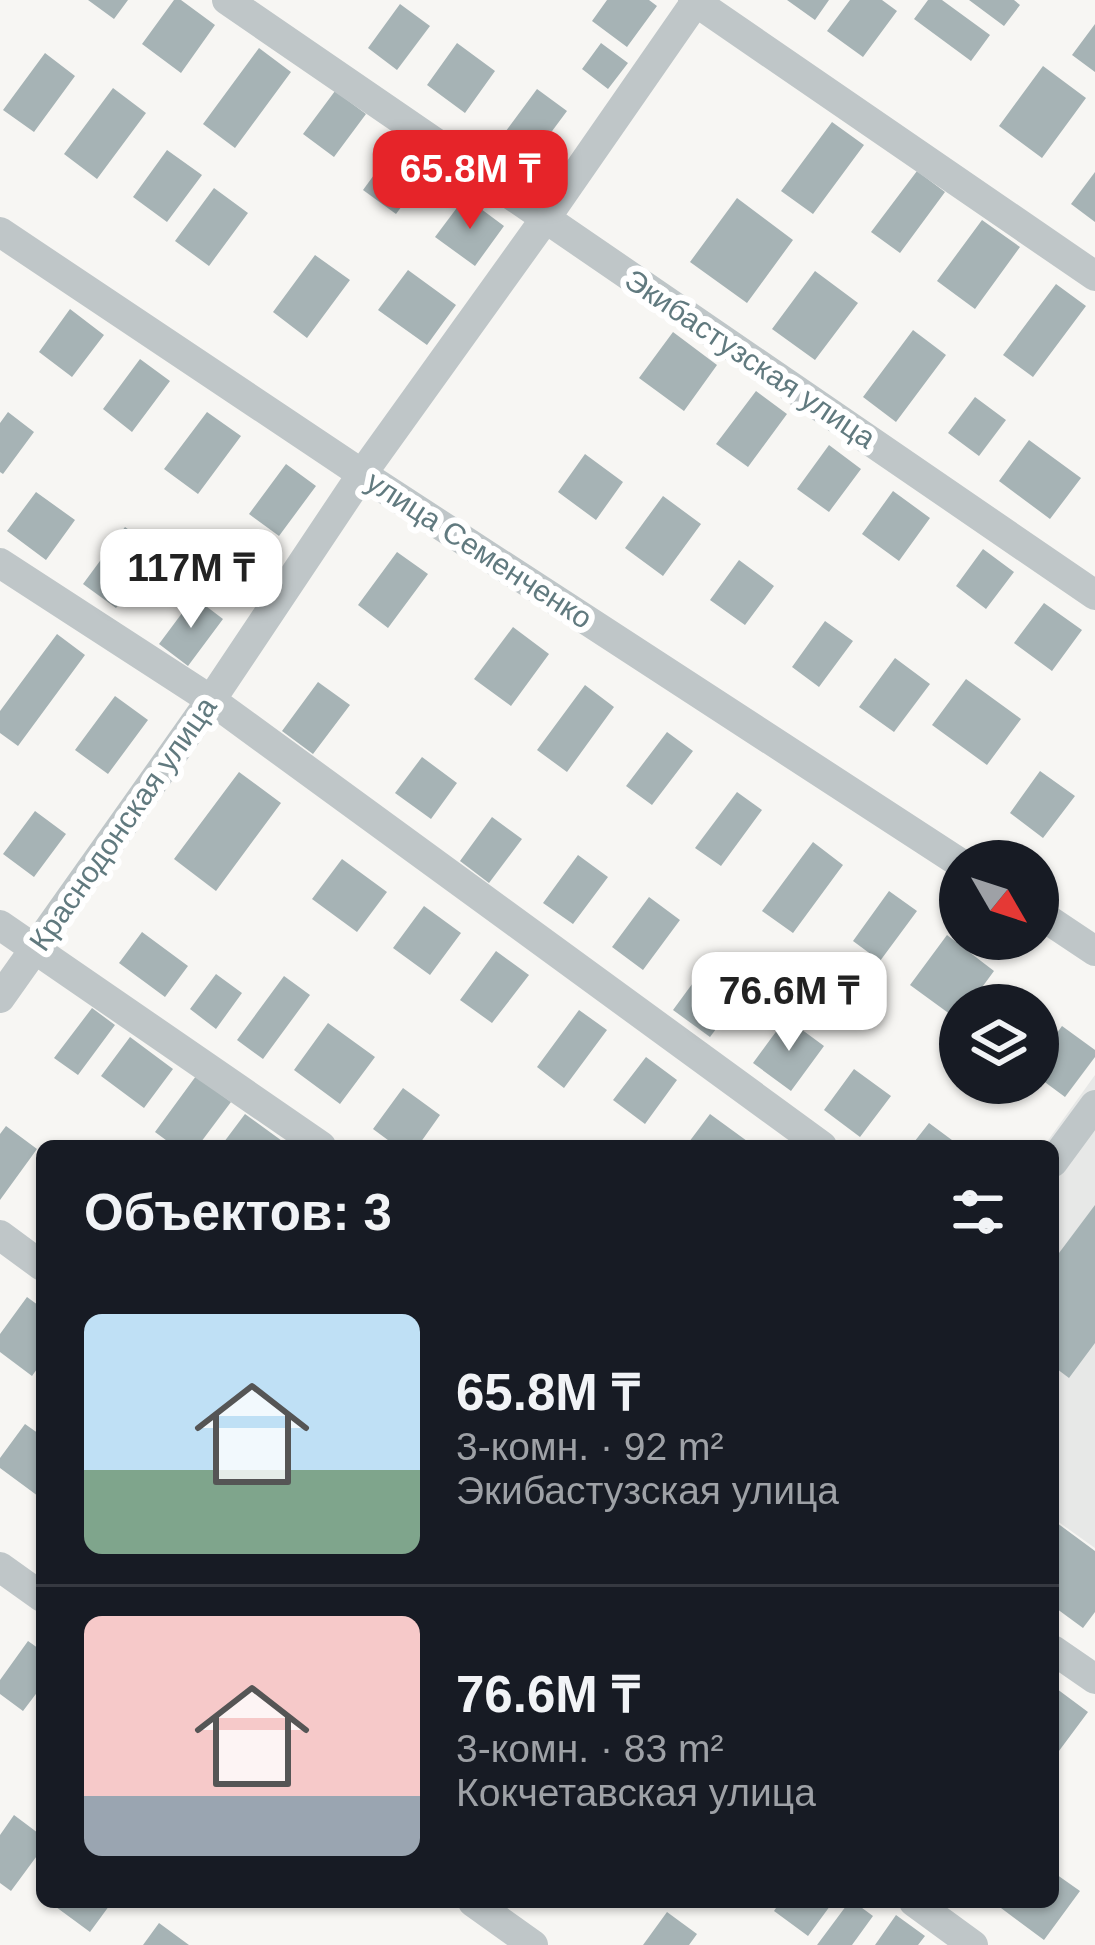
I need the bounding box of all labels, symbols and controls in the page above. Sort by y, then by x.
pin: 65.8M ₸ [359,130,581,232]
text: 65.8M ₸ [400,147,540,190]
street label: Экибастузская улица [619,263,882,455]
street label: улица Семенченко [360,464,598,635]
pin: 117M ₸ [93,529,289,631]
text: 117M ₸ [127,546,255,589]
street label: Краснодонская улица [23,690,223,957]
north arrow [939,840,1059,960]
map controls [939,840,1059,1104]
pin: 76.6M ₸ [678,952,900,1054]
text: 76.6M ₸ [719,969,859,1012]
button: layers [939,984,1059,1104]
icon: filters [945,1179,1011,1245]
text: Объектов: 3 [84,1184,392,1241]
icon: home [180,1362,324,1506]
text: 65.8M ₸ [456,1364,640,1421]
text: 3-комн. · 92 m² [456,1425,723,1468]
text: Экибастузская улица [456,1469,839,1512]
icon: home [180,1664,324,1808]
text: 76.6M ₸ [456,1666,640,1723]
text: 3-комн. · 83 m² [456,1727,723,1770]
text: Кокчетавская улица [456,1771,816,1814]

